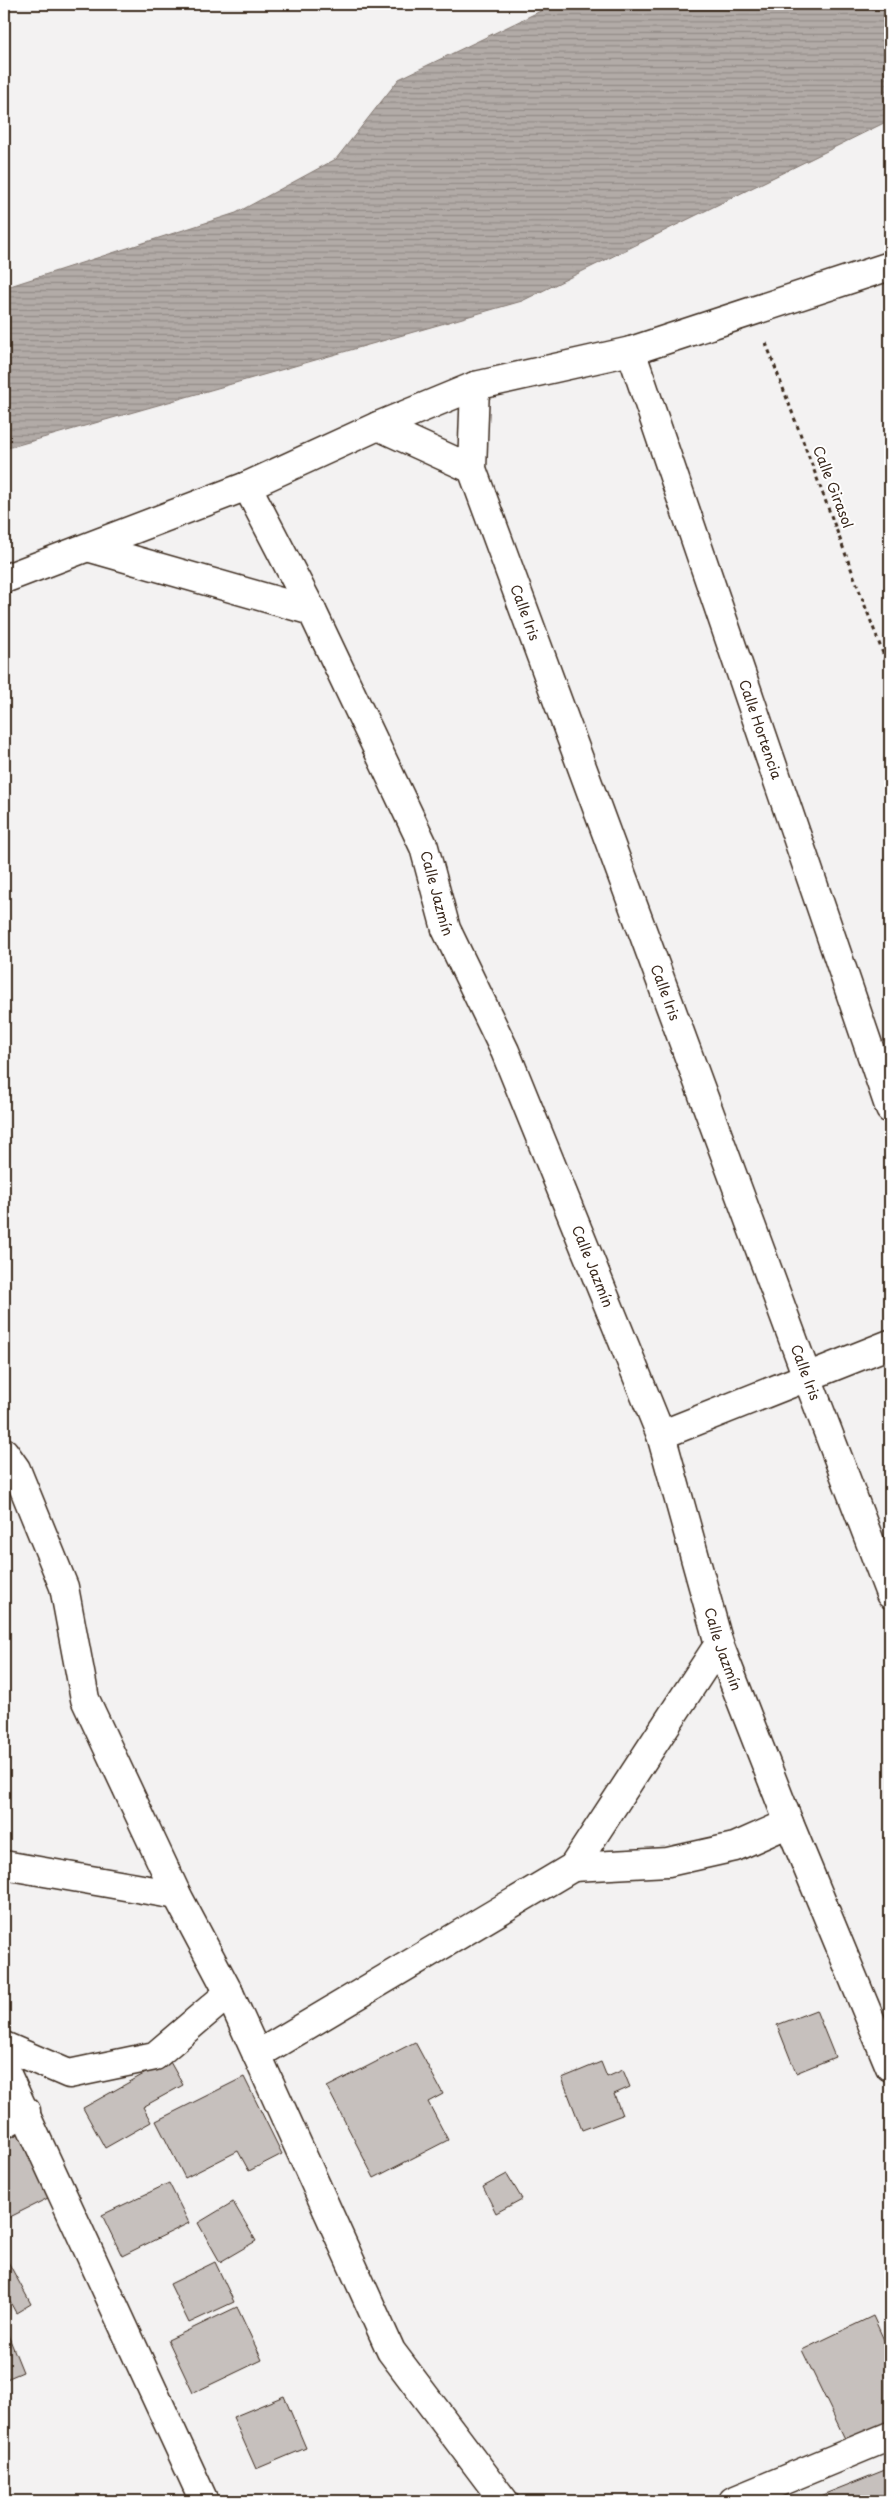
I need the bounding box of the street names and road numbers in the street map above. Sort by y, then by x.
street label: Calle Girasol [808,443,859,531]
street label: Calle Iris [505,581,545,643]
street label: Calle Hortencia [734,677,788,782]
street label: Calle Jazmín [415,848,459,939]
street label: Calle Iris [646,961,686,1023]
street label: Calle Jazmín [567,1222,619,1310]
street label: Calle Iris [786,1341,826,1403]
street label: Calle Jazmín [699,1605,747,1694]

